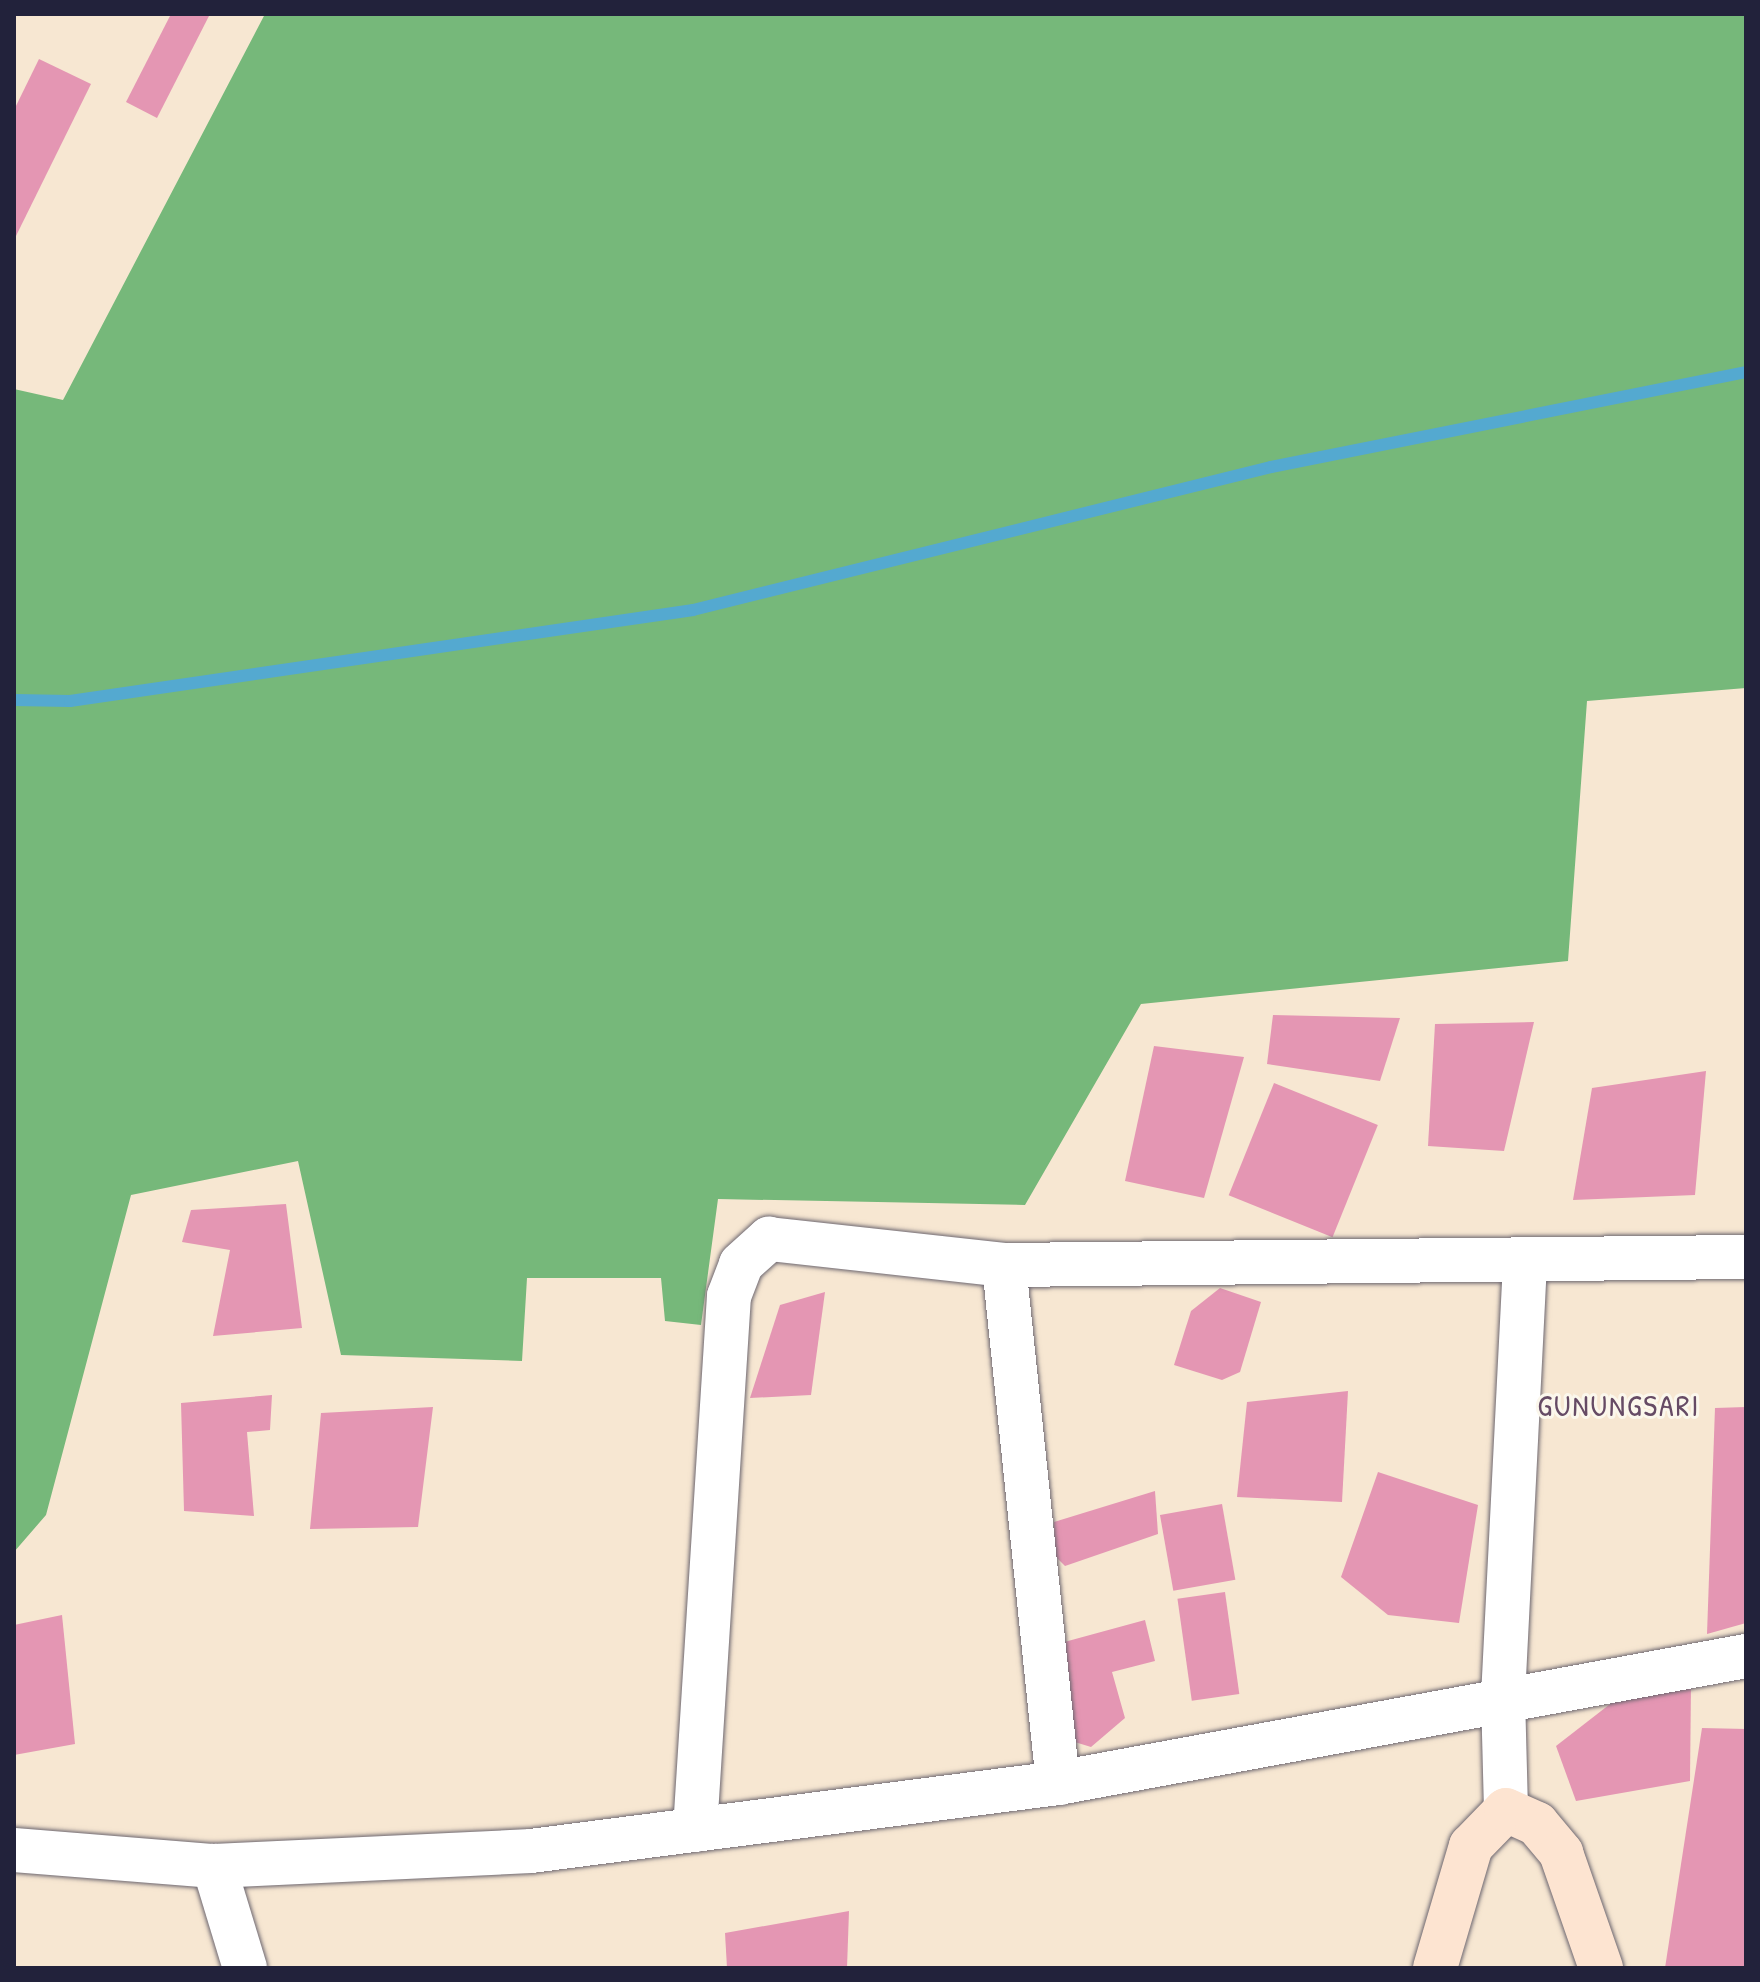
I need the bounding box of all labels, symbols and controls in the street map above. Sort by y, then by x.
district label: GUNUNGSARI [1538,1387,1700,1423]

